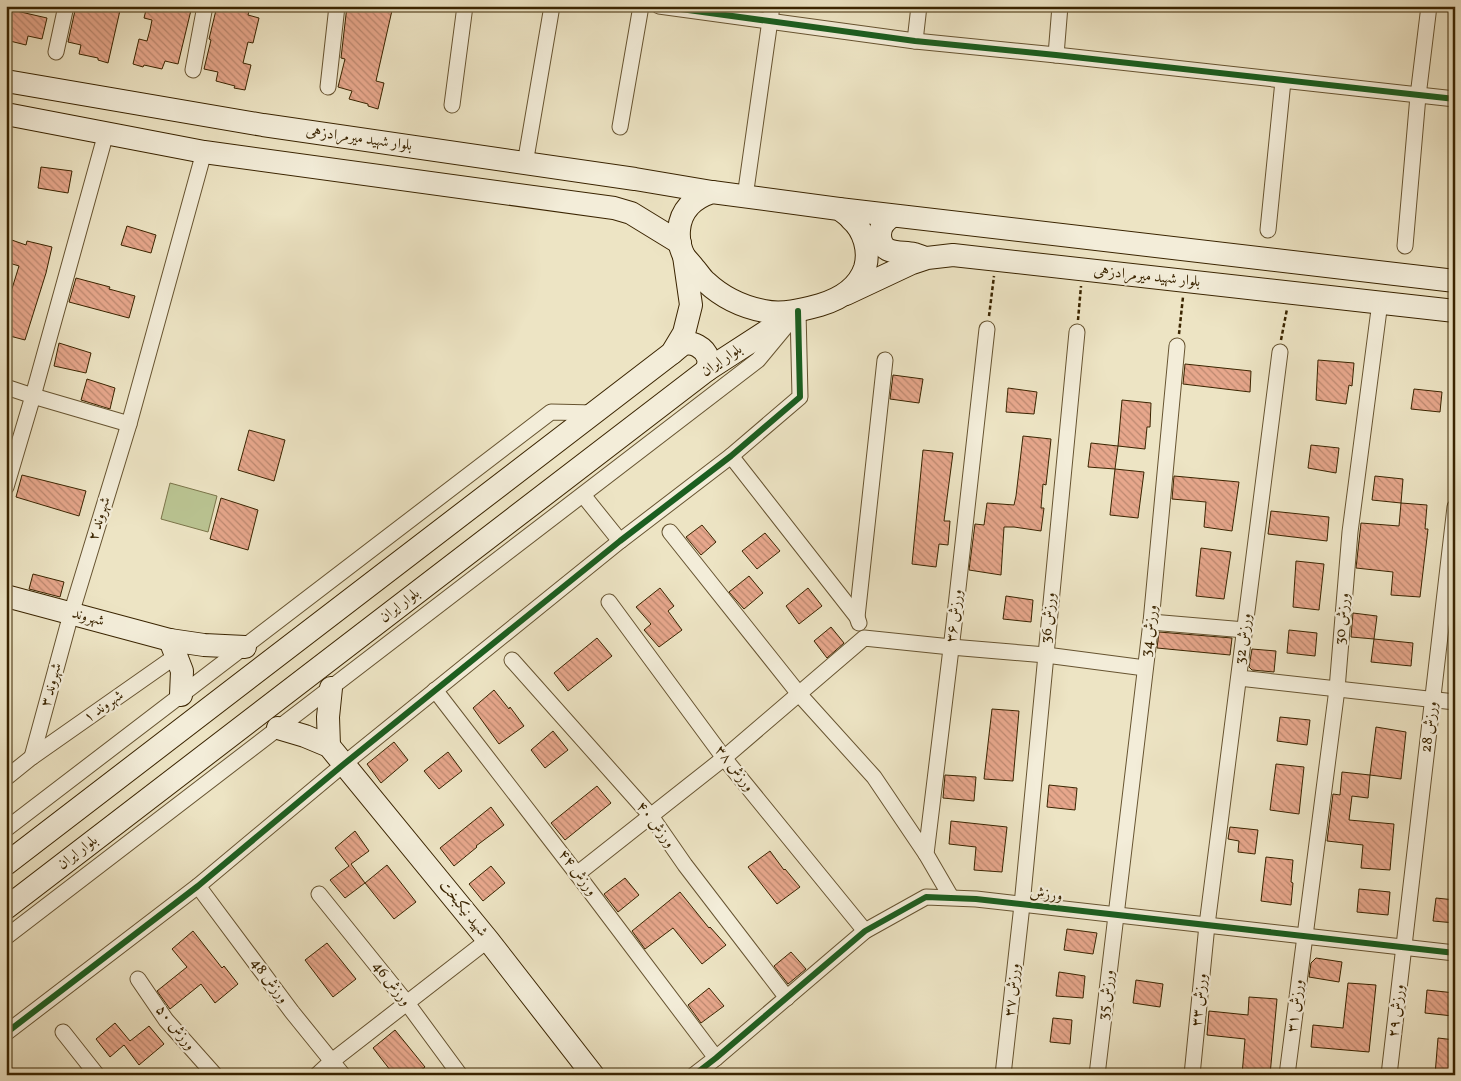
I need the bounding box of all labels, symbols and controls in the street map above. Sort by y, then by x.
street label: بلوار شهید میرمرادزهی [304,121,414,157]
street label: بلوار شهید میرمرادزهی [1093,261,1202,293]
street label: بلوار ایران [697,339,747,383]
street label: شهروند ۲ [83,495,117,543]
street label: بلوار ایران [375,584,425,628]
street label: ورزش ۳۶ [941,588,969,644]
street label: ورزش 36 [1036,592,1062,644]
street label: ورزش 30 [1330,592,1356,646]
street label: شهروند [69,604,107,632]
street label: ورزش 34 [1136,604,1164,658]
street label: ورزش 32 [1230,612,1258,666]
street label: شهروند ۳ [36,661,68,709]
street label: شهروند ۱ [80,686,128,728]
street label: ورزش 28 [1416,700,1444,754]
street label: ورزش ۳۸ [709,741,759,797]
street label: ورزش ۴۰ [631,797,679,853]
street label: بلوار ایران [53,831,103,875]
street label: ورزش ۴۴ [553,845,601,901]
street label: شهید نیکبخت [434,876,492,942]
street label: ورزش [1029,883,1063,907]
street label: ورزش 48 [245,954,293,1008]
street label: ورزش 46 [367,957,415,1011]
street label: ورزش ۳۷ [1000,962,1026,1018]
street label: ورزش 35 [1093,969,1121,1021]
street label: ورزش ۳۳ [1187,972,1213,1028]
street label: ورزش ۳۱ [1282,978,1310,1034]
street label: ورزش ۲۹ [1383,983,1411,1039]
street label: ورزش ۵٠ [150,1001,200,1055]

